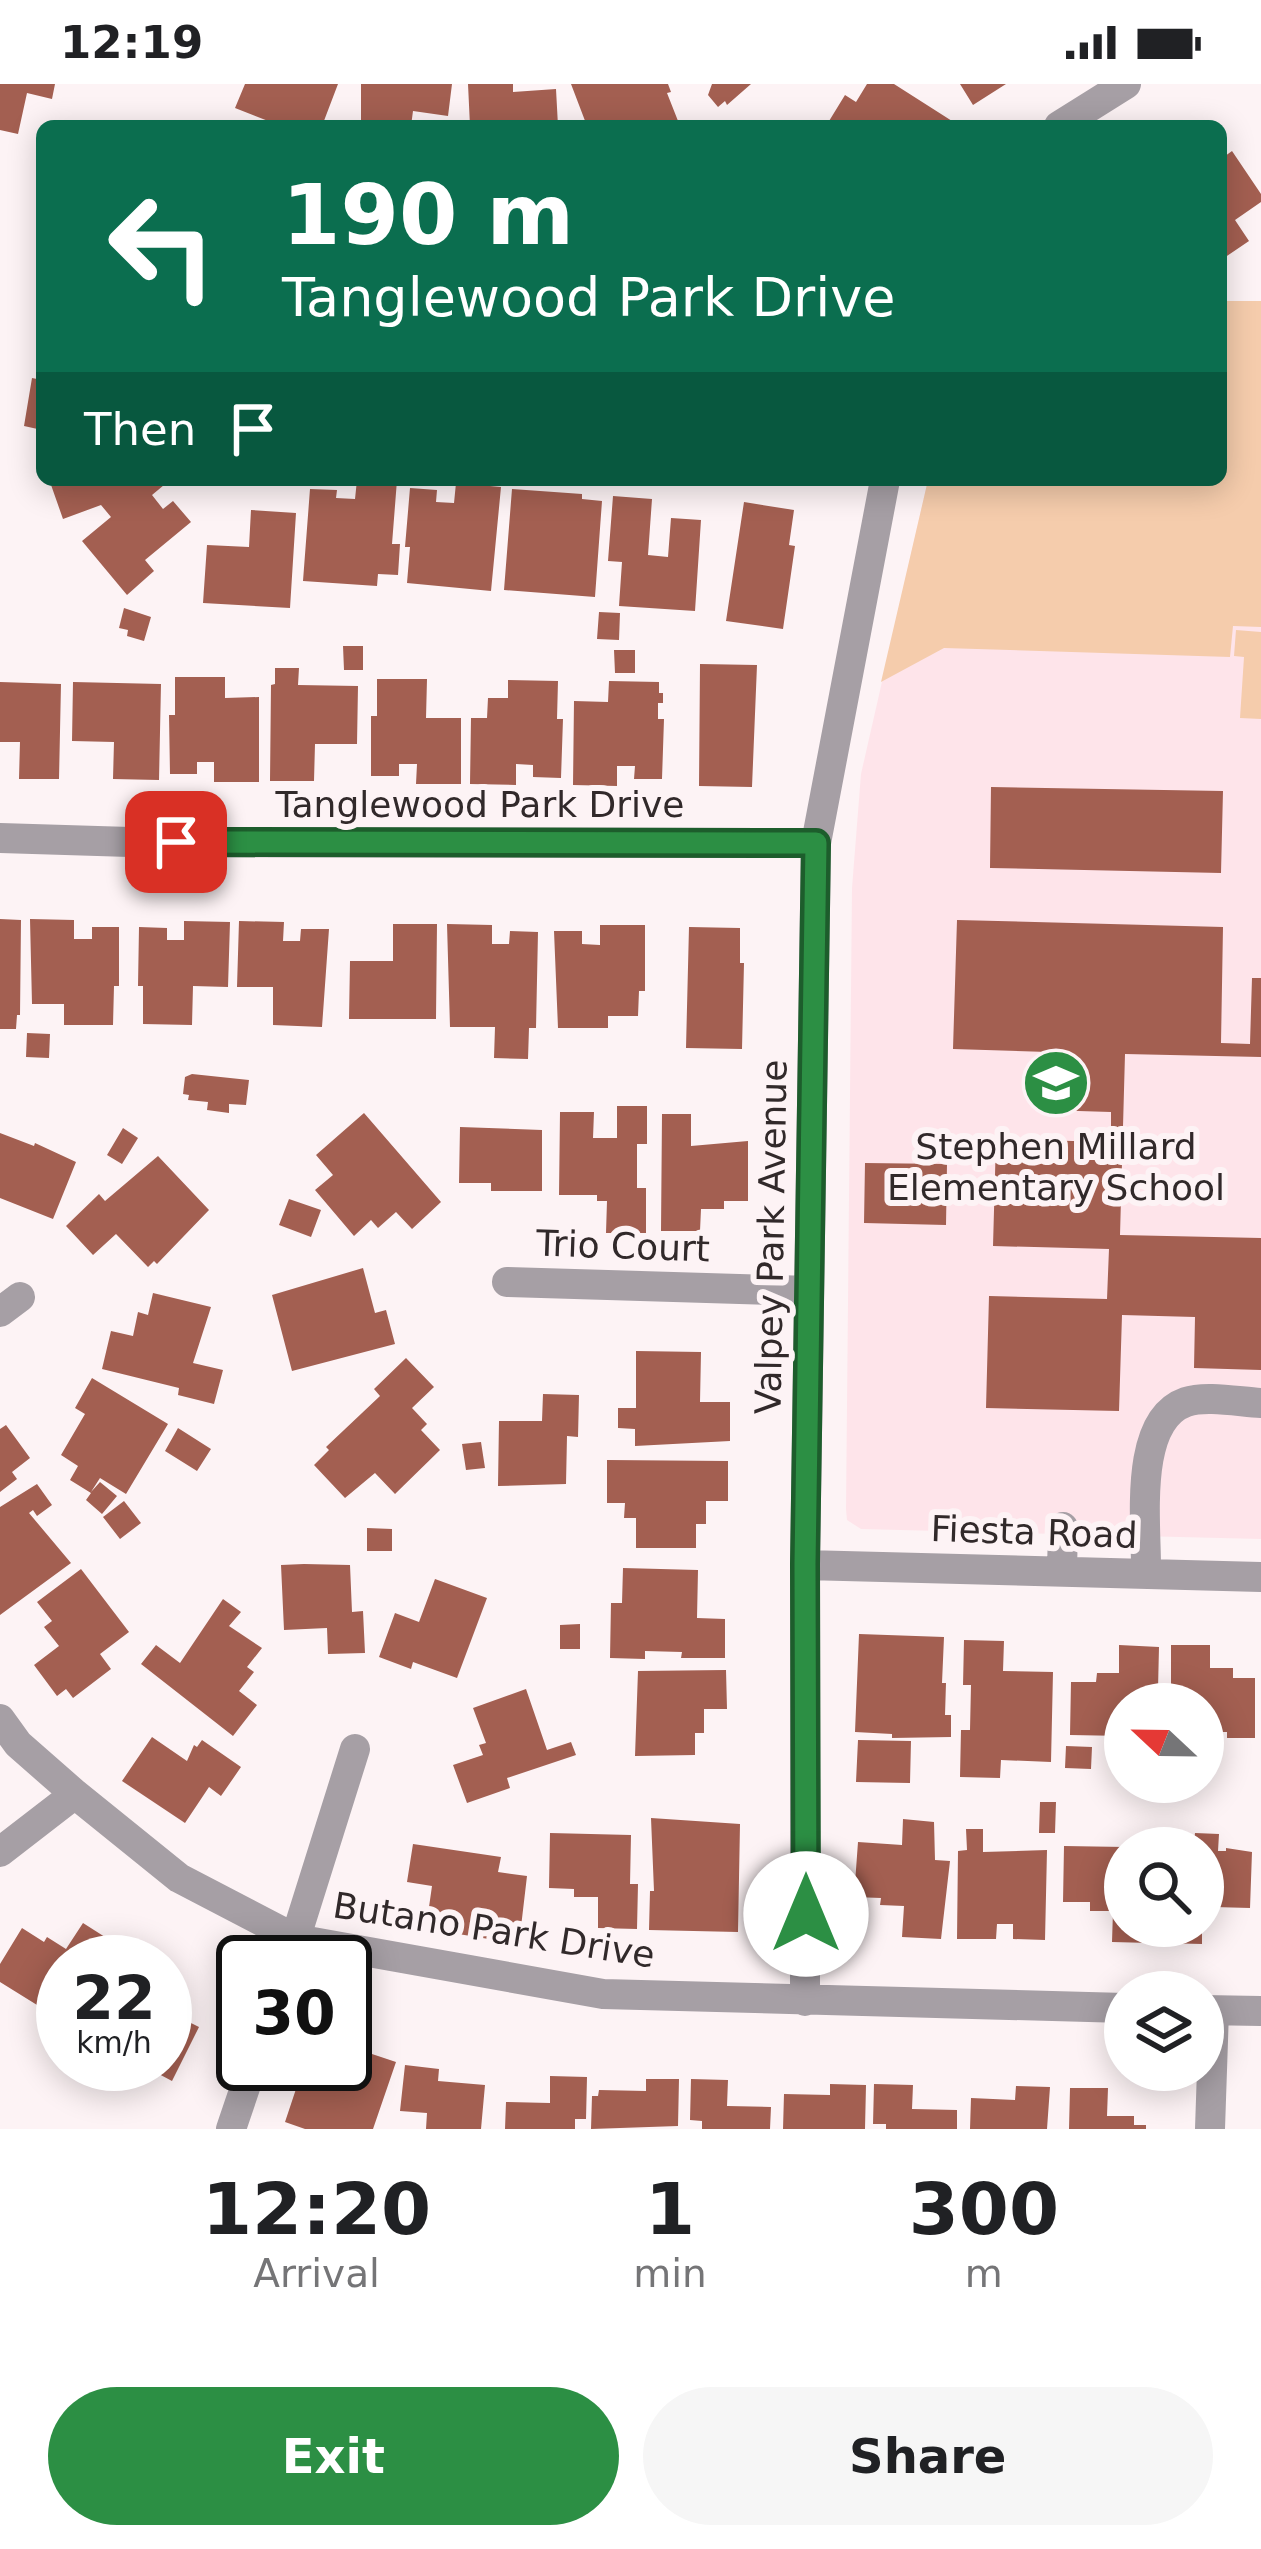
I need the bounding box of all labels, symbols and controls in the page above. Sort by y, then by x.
text: 12:19 [60,16,203,69]
text: 190 m [282,166,574,264]
icon: left [84,168,240,324]
text: Tanglewood Park Drive [282,266,895,329]
icon: arrive [220,396,286,462]
text: Then [84,403,196,456]
street label: Tanglewood Park Drive [275,784,684,825]
pin [125,791,227,893]
icon: arrive [143,809,209,875]
school or university icon: Stephen Millard Elementary School [1021,1048,1091,1118]
street label: Valpey Park Avenue [747,1059,795,1415]
place label: Stephen Millard Elementary School [887,1126,1225,1208]
street label: Trio Court [534,1222,711,1270]
street label: Fiesta Road [930,1508,1138,1556]
north arrow [1104,1683,1224,1803]
map controls [1104,1683,1224,2091]
button: search [1104,1827,1224,1947]
position arrow [743,1851,869,1977]
street label: Butano Park Drive [330,1884,658,1976]
speed limit sign: 30 [216,1935,372,2091]
text: 22 [72,1963,156,2033]
button: layers [1104,1971,1224,2091]
text: km/h [76,2025,152,2060]
text: 12:20 [202,2167,431,2251]
text: 1 [645,2167,695,2251]
text: 300 [909,2167,1059,2251]
text: Arrival [253,2251,380,2296]
text: min [633,2251,707,2296]
text: m [965,2251,1003,2296]
button: Exit [48,2387,619,2525]
button: Share [643,2387,1213,2525]

